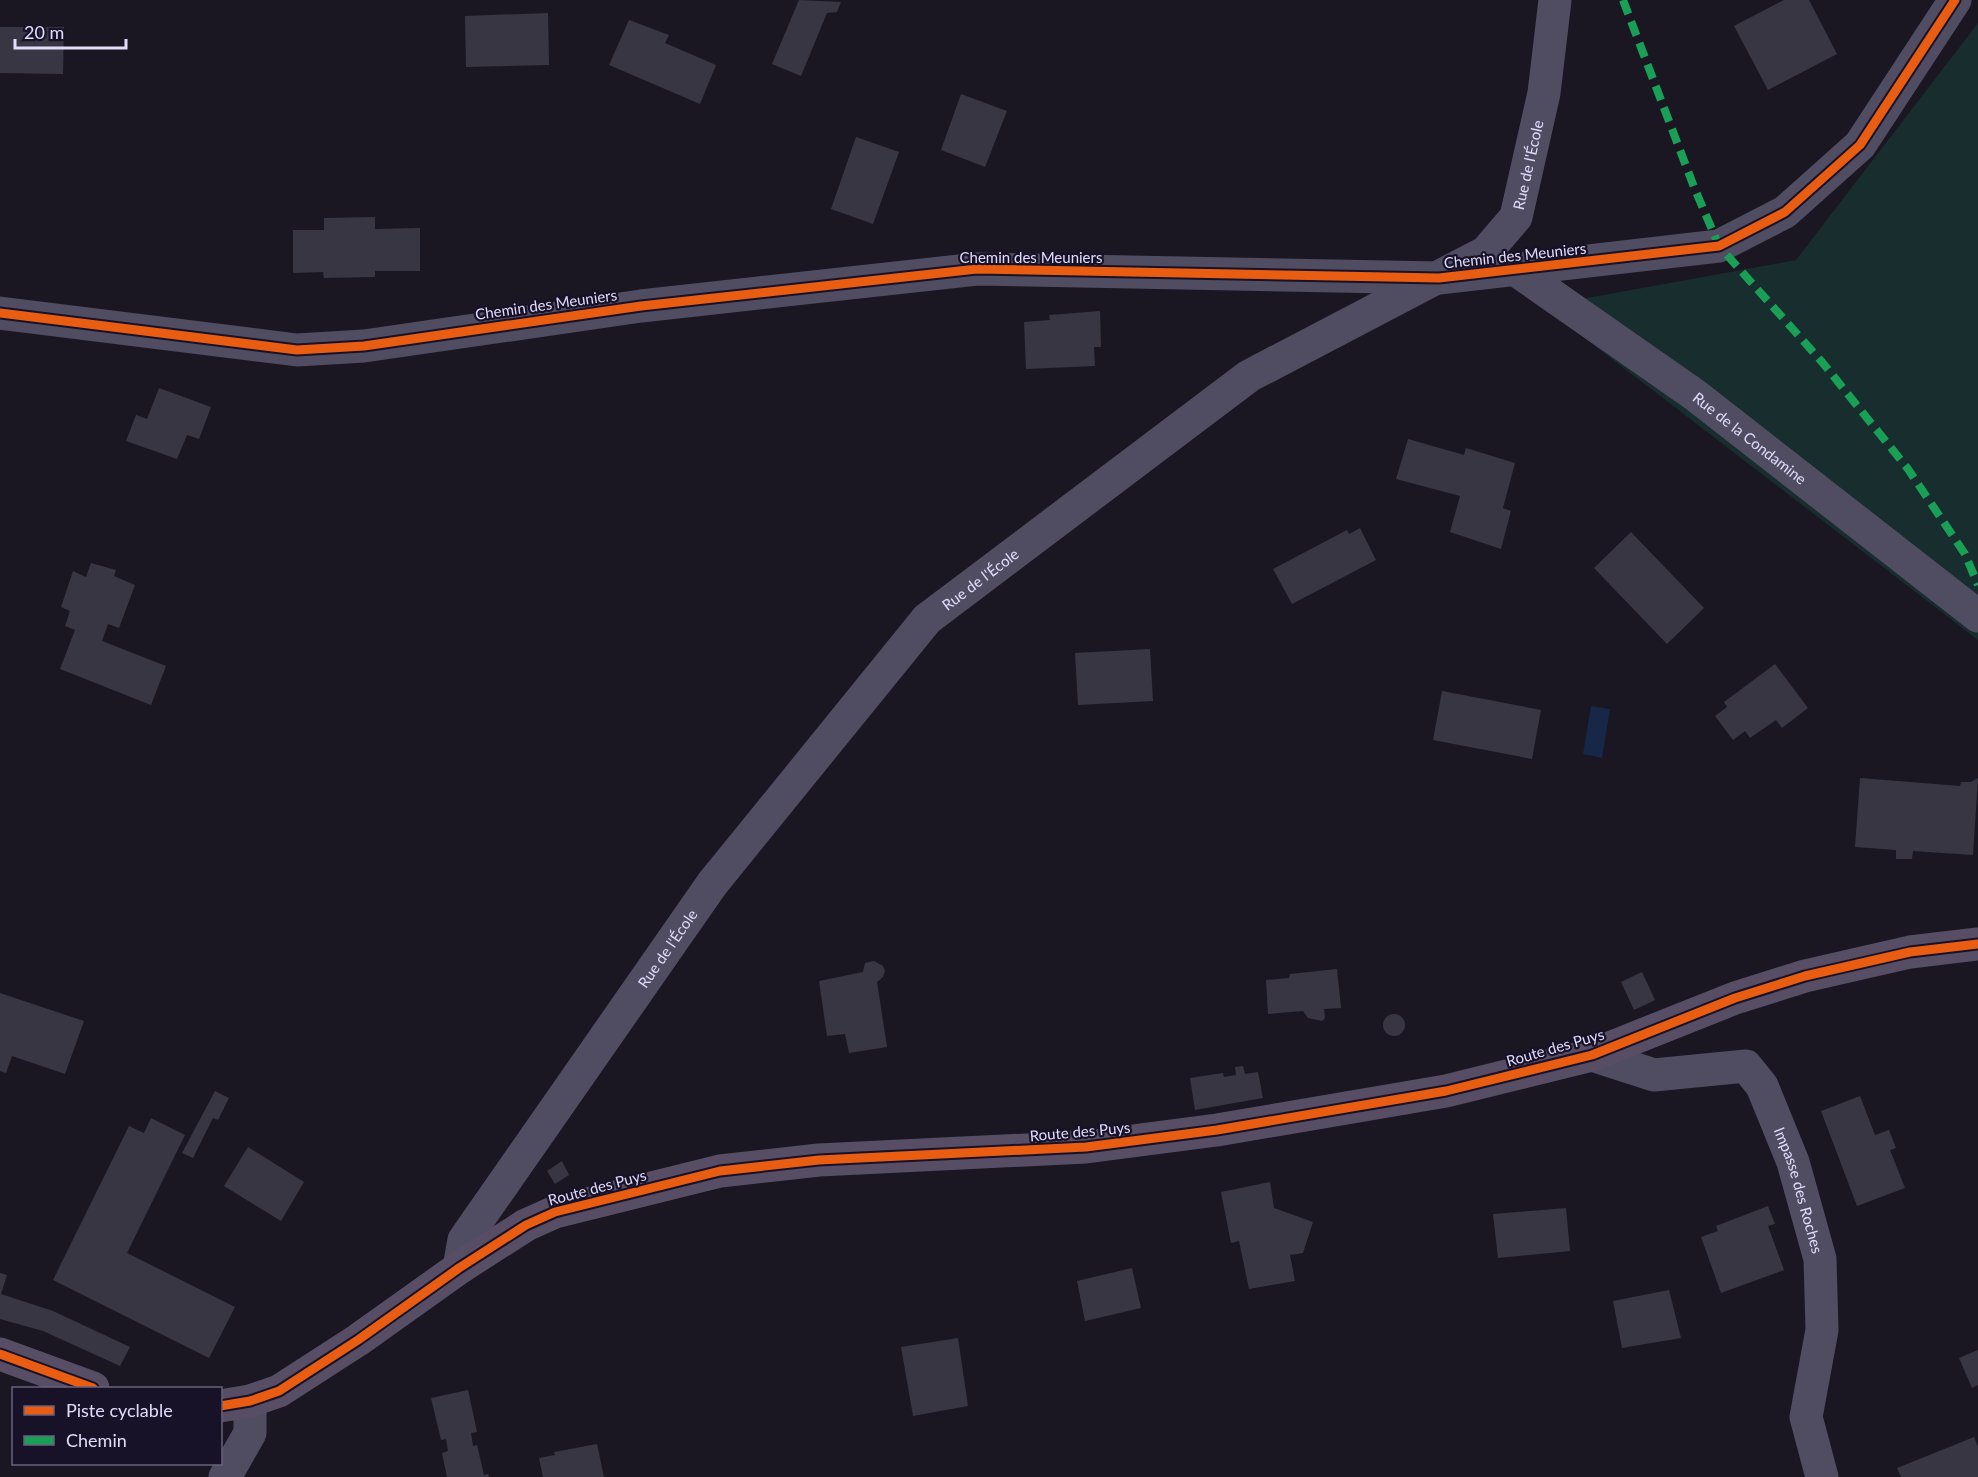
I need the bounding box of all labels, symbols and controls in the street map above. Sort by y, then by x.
scale bar [15,12,126,50]
text: 20 m [24,21,64,43]
street label: Rue de l'École [1509,118,1547,211]
street label: Chemin des Meuniers [1443,239,1587,271]
street label: Chemin des Meuniers [960,248,1102,266]
street label: Chemin des Meuniers [474,285,618,323]
street label: Rue de la Condamine [1690,388,1810,488]
street label: Rue de l'École [938,544,1022,614]
street label: Rue de l'École [634,906,701,991]
street label: Route des Puys [1504,1024,1606,1070]
street label: Route des Puys [1029,1118,1131,1144]
street label: Impasse des Roches [1771,1124,1827,1255]
street label: Route des Puys [546,1165,648,1209]
legend [12,1387,222,1465]
text: Piste cyclable [66,1399,173,1421]
text: Chemin [66,1429,127,1451]

